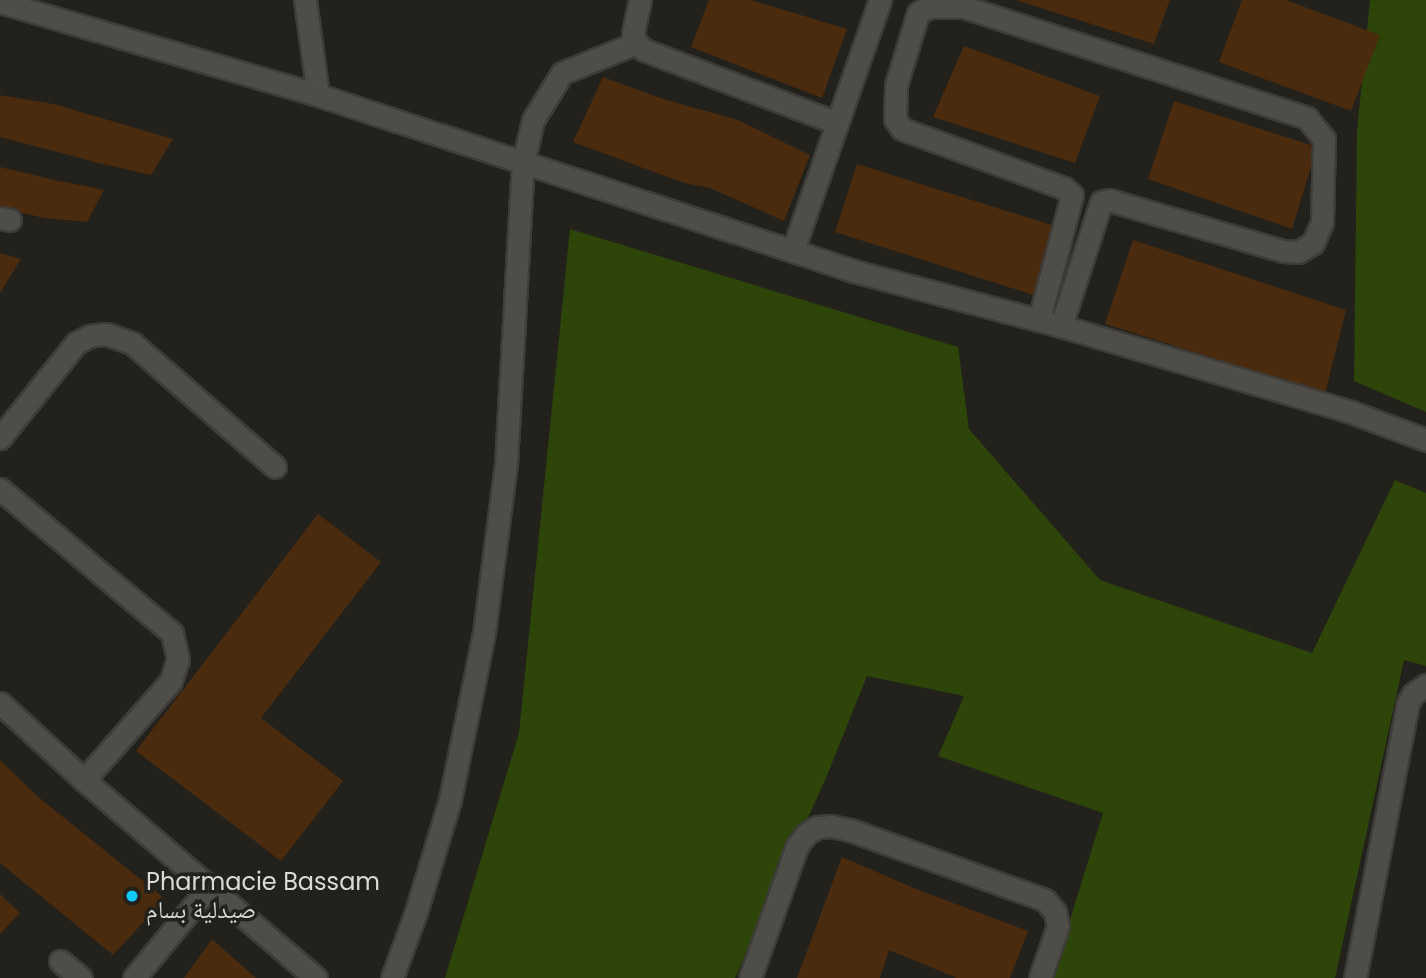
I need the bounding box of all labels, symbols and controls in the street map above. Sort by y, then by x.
place label: Pharmacie Bassam صيدلية بسام [146,868,380,924]
marker: Pharmacie Bassam صيدلية بسام [124,888,140,904]

